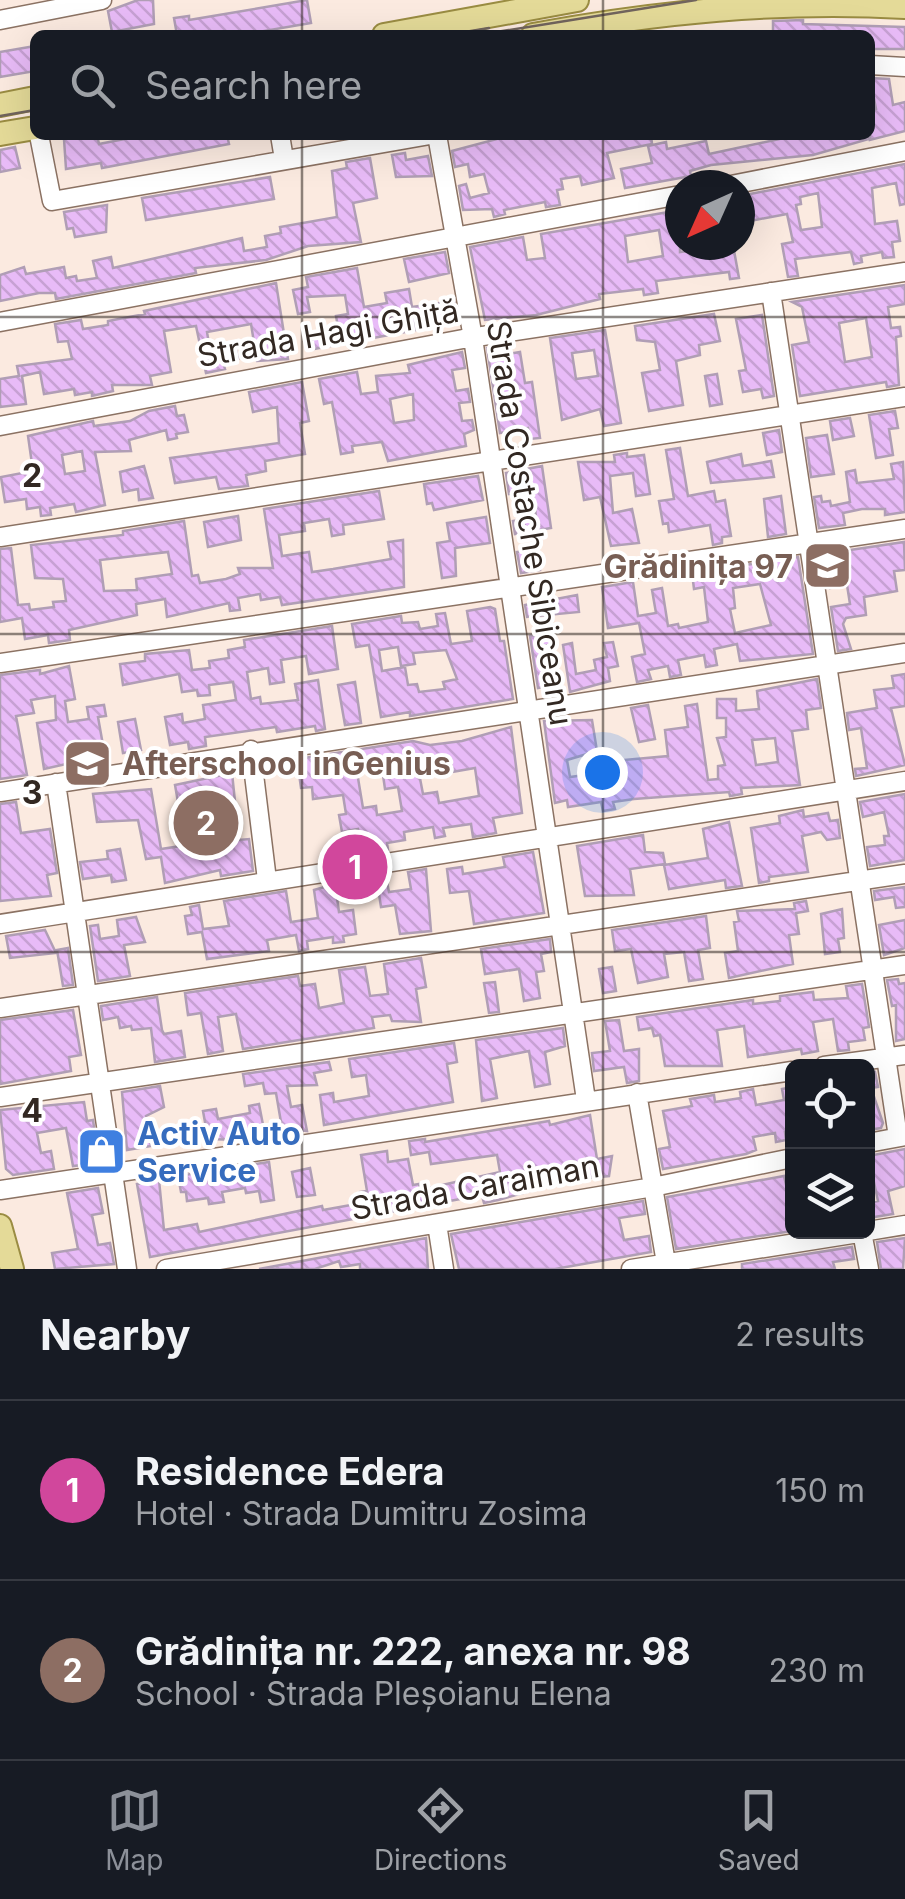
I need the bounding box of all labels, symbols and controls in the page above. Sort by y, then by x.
search box [30,30,875,140]
icon: search [65,58,120,113]
text: Search here [145,62,362,108]
north arrow [665,170,755,260]
street label: Strada Hagi Ghiță [194,291,462,375]
street label: Strada Costache Sibiceanu [479,318,581,728]
text: 2 [22,456,42,495]
school or university icon: Grădinița 97 [802,540,854,592]
place label: Grădinița 97 [604,547,793,586]
school or university icon: Afterschool inGenius [61,737,113,789]
place label: Afterschool inGenius [122,744,451,783]
your location [577,747,628,798]
text: 3 [22,773,42,812]
pin: 2 [174,786,238,860]
pin: 1 [322,830,388,904]
map controls [785,1059,875,1239]
button: locate [785,1059,875,1149]
text: 4 [21,1091,43,1130]
place label: Activ Auto Service [137,1114,301,1190]
shop icon: Activ Auto Service [76,1125,128,1177]
street label: Strada Caraiman [348,1146,602,1228]
button: layers [785,1149,875,1239]
text: Nearby [40,1309,191,1360]
text: 2 results [735,1315,865,1354]
text: Residence Edera [135,1448,445,1494]
text: 1 [66,1471,79,1510]
text: 150 m [775,1471,865,1510]
text: Hotel · Strada Dumitru Zosima [135,1494,588,1533]
text: Grădinița nr. 222, anexa nr. 98 [135,1628,691,1674]
text: 2 [62,1651,83,1690]
text: 230 m [769,1651,865,1690]
text: School · Strada Pleșoianu Elena [135,1674,612,1713]
tab: Map [105,1783,163,1877]
tab: Directions [374,1783,507,1877]
tab: Saved [718,1783,800,1877]

